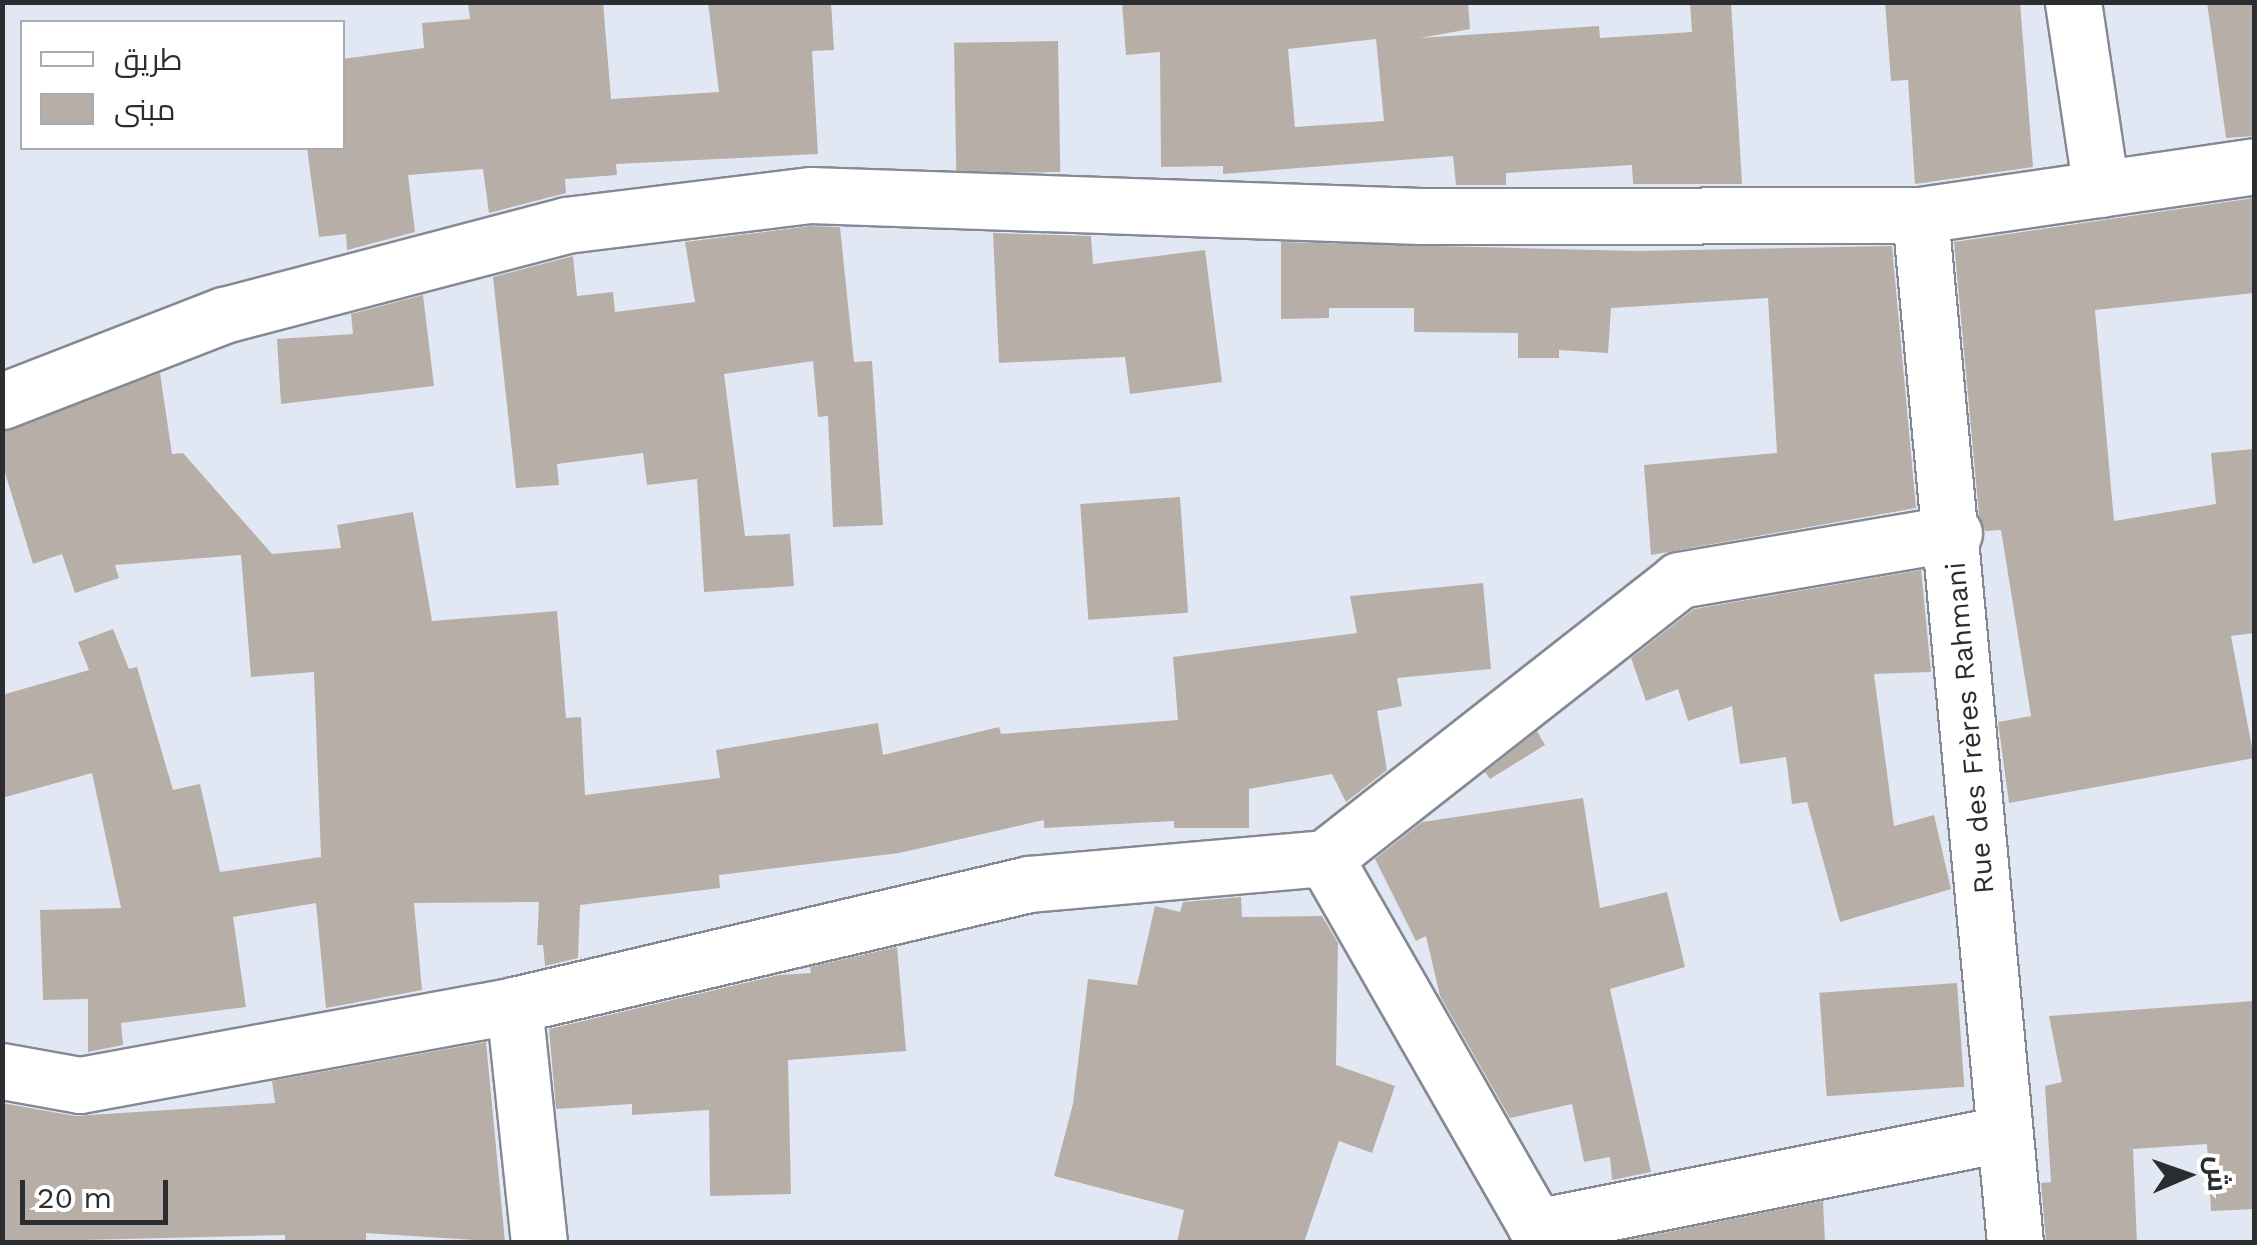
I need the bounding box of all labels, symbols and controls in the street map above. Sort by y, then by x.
legend [20,20,345,150]
text: طريق [114,42,183,77]
text: مبنى [114,92,175,127]
street label: Rue des Frères Rahmani [1939,561,2001,895]
north arrow [2137,1125,2237,1225]
text: ش [2200,1155,2235,1192]
scale bar [25,1160,172,1222]
text: 20 m [37,1180,112,1215]

